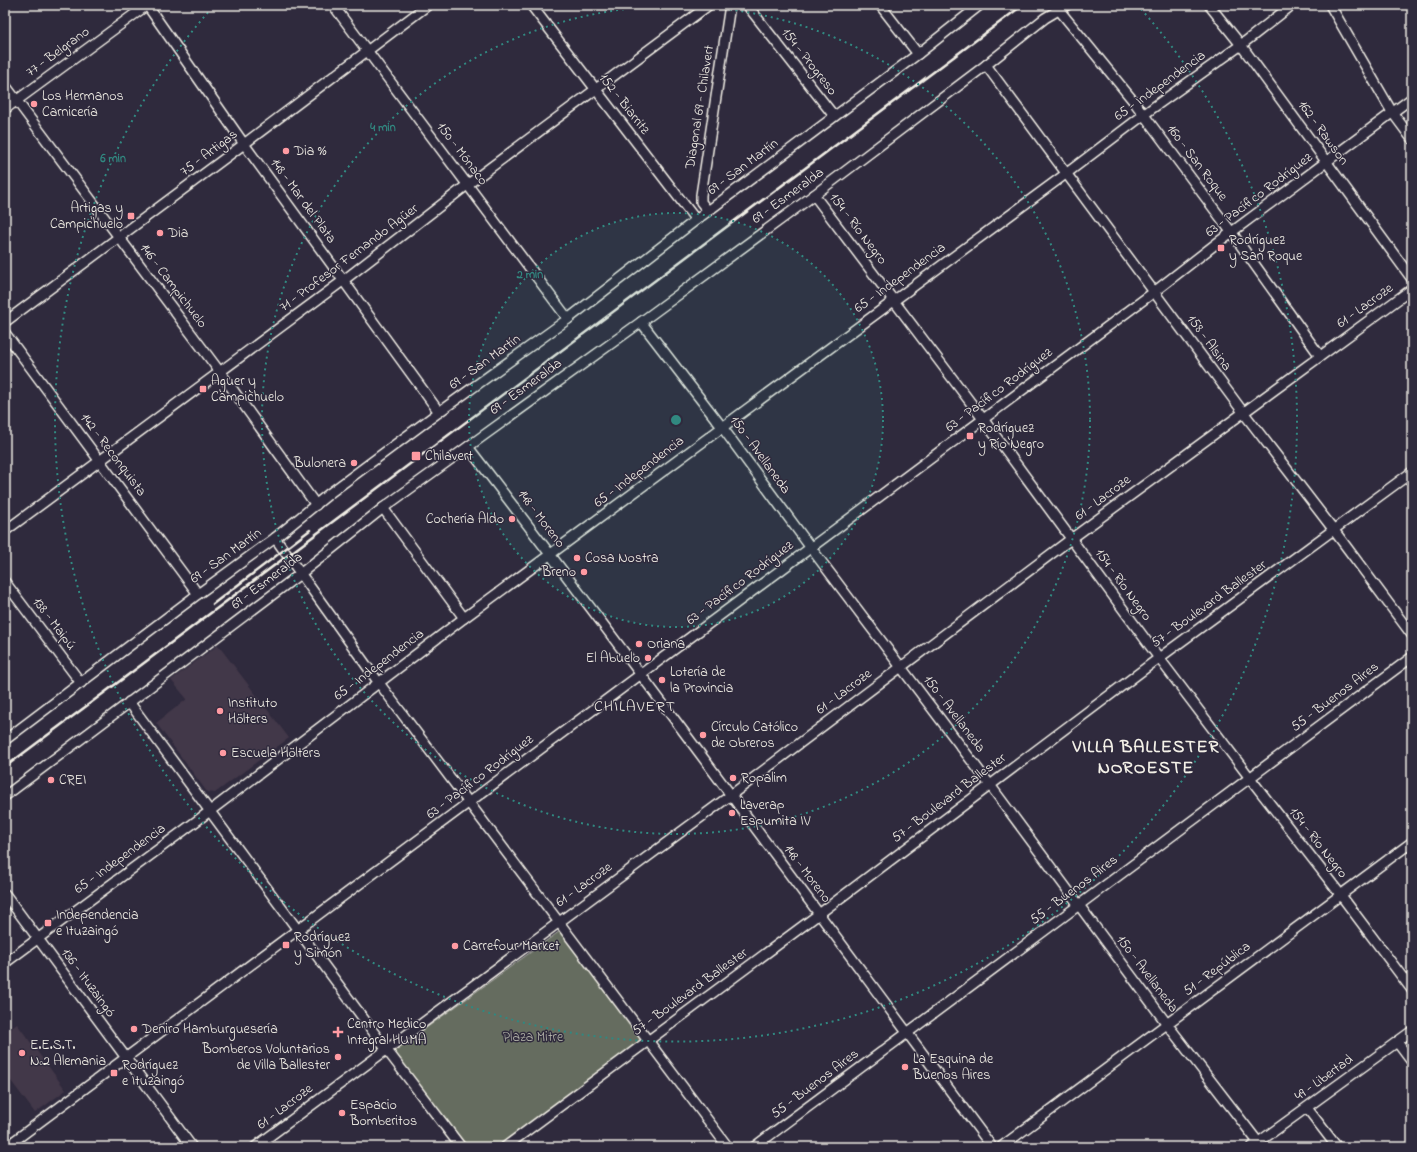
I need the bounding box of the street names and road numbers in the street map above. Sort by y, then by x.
street label: 77 - Belgrano [22,22,95,83]
street label: 154 - Progreso [775,24,842,101]
street label: Diagonal 69 - Chilavert [680,43,721,171]
street label: 65 - Independencia [1110,46,1210,126]
street label: 152 - Biarritz [593,69,655,139]
street label: 162 - Rawson [1292,96,1354,170]
street label: 150 - Mónaco [431,118,493,190]
street label: 160 - San Roque [1161,120,1233,206]
street label: 75 - Artigas [176,124,243,182]
street label: 69 - San Martín [703,133,783,201]
street label: 63 - Pacífico Rodríguez [1201,147,1318,243]
street label: 148 - Mar del Plata [265,154,341,248]
street label: 69 - Esmeralda [747,163,829,229]
street label: 154 - Río Negro [823,189,892,270]
street label: 71 - Profesor Fernando Agüer [275,198,424,318]
street label: 65 - Independencia [850,238,950,318]
street label: 146 - Campichuelo [134,239,212,333]
street label: 61 - Lacroze [1332,278,1398,334]
street label: 158 - Alsina [1181,311,1237,375]
street label: 69 - San Martín [445,329,525,395]
street label: 63 - Pacífico Rodríguez [941,342,1058,438]
street label: 69 - Esmeralda [485,354,567,420]
street label: 142 - Reconquista [75,409,151,501]
street label: 150 - Avellaneda [724,411,796,499]
street label: 65 - Independencia [589,431,689,513]
street label: 61 - Lacroze [1070,469,1136,526]
street label: 148 - Moreno [512,485,570,553]
street label: 69 - San Martín [186,523,266,589]
street label: 63 - Pacífico Rodríguez [682,535,799,631]
street label: 154 - Río Negro [1089,544,1157,626]
street label: 69 - Esmeralda [227,547,307,615]
street label: 57 - Boulevard Ballester [1147,554,1272,653]
street label: 138 - Maipú [27,593,81,655]
street label: 65 - Independencia [329,624,429,706]
street label: 55 - Buenos Aires [1287,657,1383,737]
street label: 61 - Lacroze [811,663,877,720]
street label: 150 - Avellaneda [918,671,990,757]
street label: 63 - Pacífico Rodríguez [422,729,539,825]
street label: 57 - Boulevard Ballester [887,748,1011,848]
street label: 154 - Río Negro [1283,803,1352,884]
street label: 65 - Independencia [70,819,170,899]
street label: 148 - Moreno [778,840,836,908]
street label: 55 - Buenos Aires [1026,850,1122,930]
street label: 61 - Lacroze [551,857,617,913]
street label: 150 - Avellaneda [1111,931,1183,1017]
street label: 51 - República [1179,937,1255,1001]
street label: 57 - Boulevard Ballester [628,942,753,1041]
street label: 136 - Ituzaingó [55,944,120,1023]
street label: 55 - Buenos Aires [767,1044,863,1124]
street label: 49 - Libertad [1290,1049,1358,1107]
street label: 61 - Lacroze [252,1078,318,1135]

